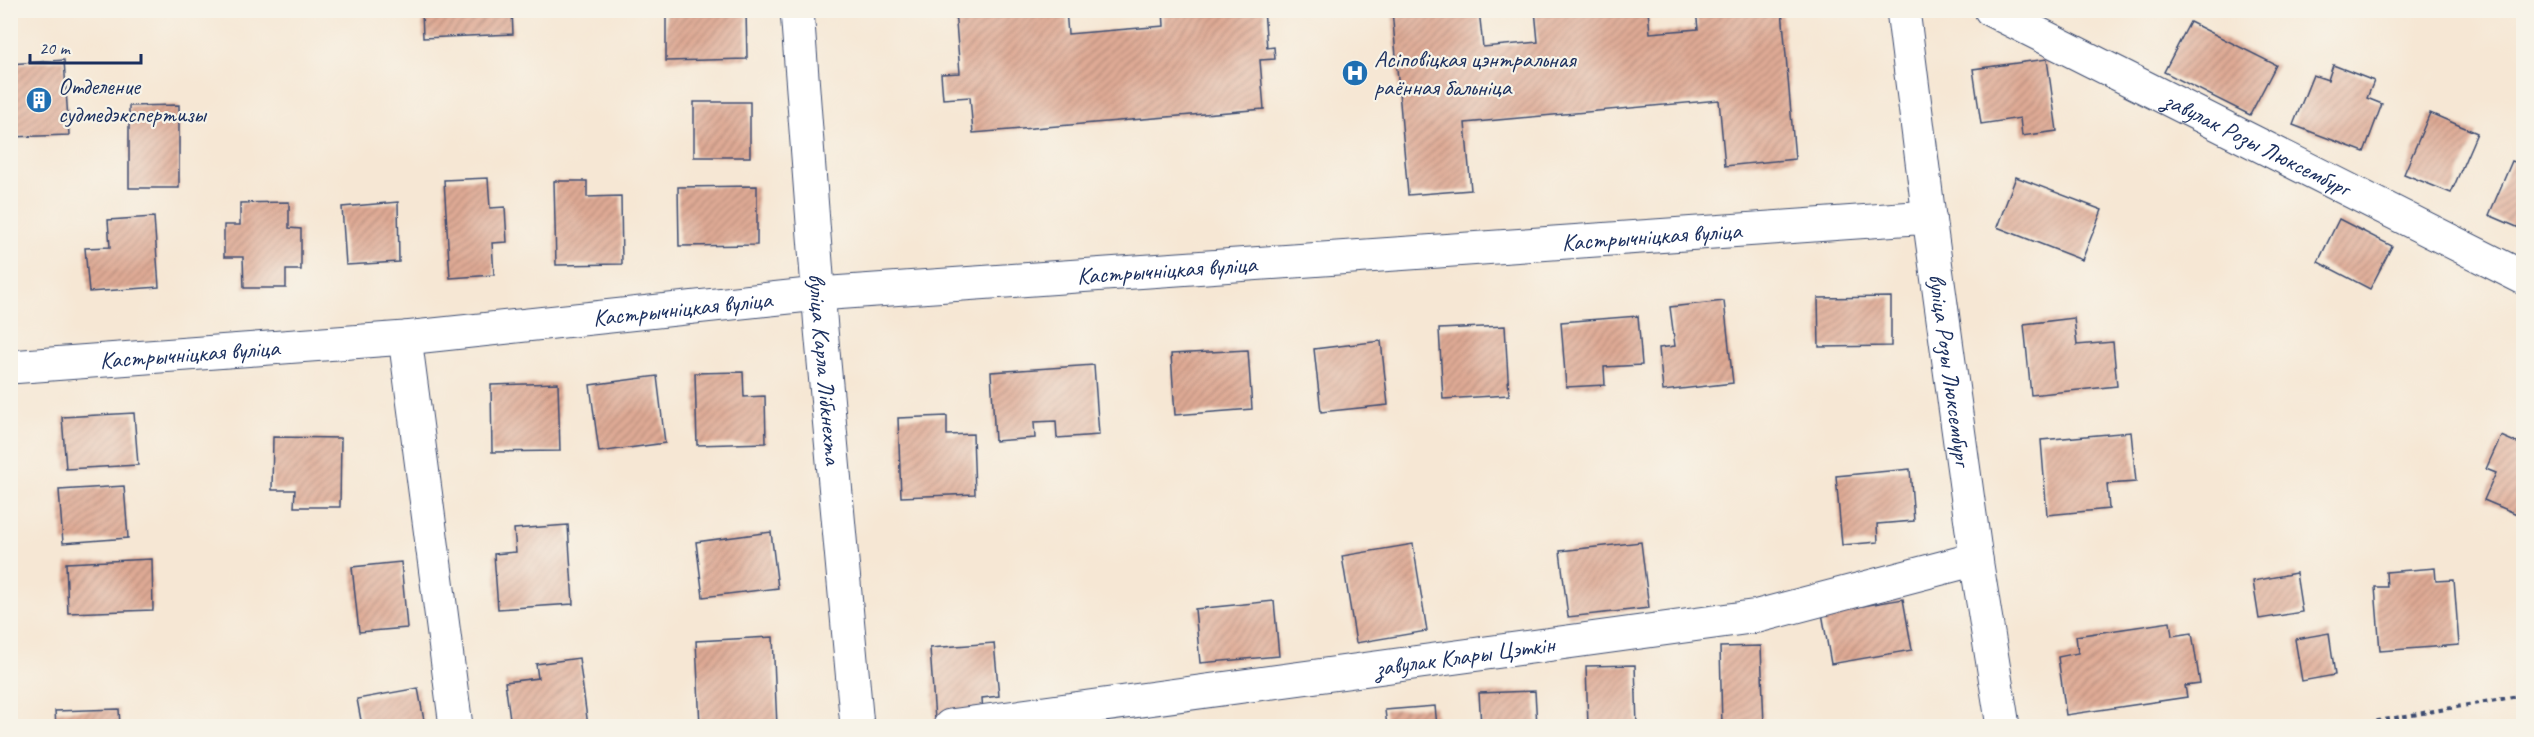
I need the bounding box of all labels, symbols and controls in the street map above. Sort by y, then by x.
scale bar [30,27,141,65]
text: 20 m [39,37,72,59]
place label: Асіповіцкая цэнтральная раённая бальніца [1374,44,1577,102]
hospital icon: Асіповіцкая цэнтральная раённая бальніца [1340,58,1370,88]
place label: Отделение судмедэкспертизы [58,71,208,129]
street label: завулак Розы Люксембург [2157,83,2358,205]
building icon: Отделение судмедэкспертизы [24,85,54,115]
street label: Кастрычніцкая вуліца [1561,215,1744,257]
street label: Кастрычніцкая вуліца [1076,249,1259,291]
street label: вуліца Карла Лібкнехта [802,272,848,467]
street label: вуліца Розы Люксембург [1922,272,1978,471]
street label: Кастрычніцкая вуліца [591,284,775,333]
street label: Кастрычніцкая вуліца [99,332,282,375]
street label: завулак Клары Цэткін [1371,629,1559,684]

